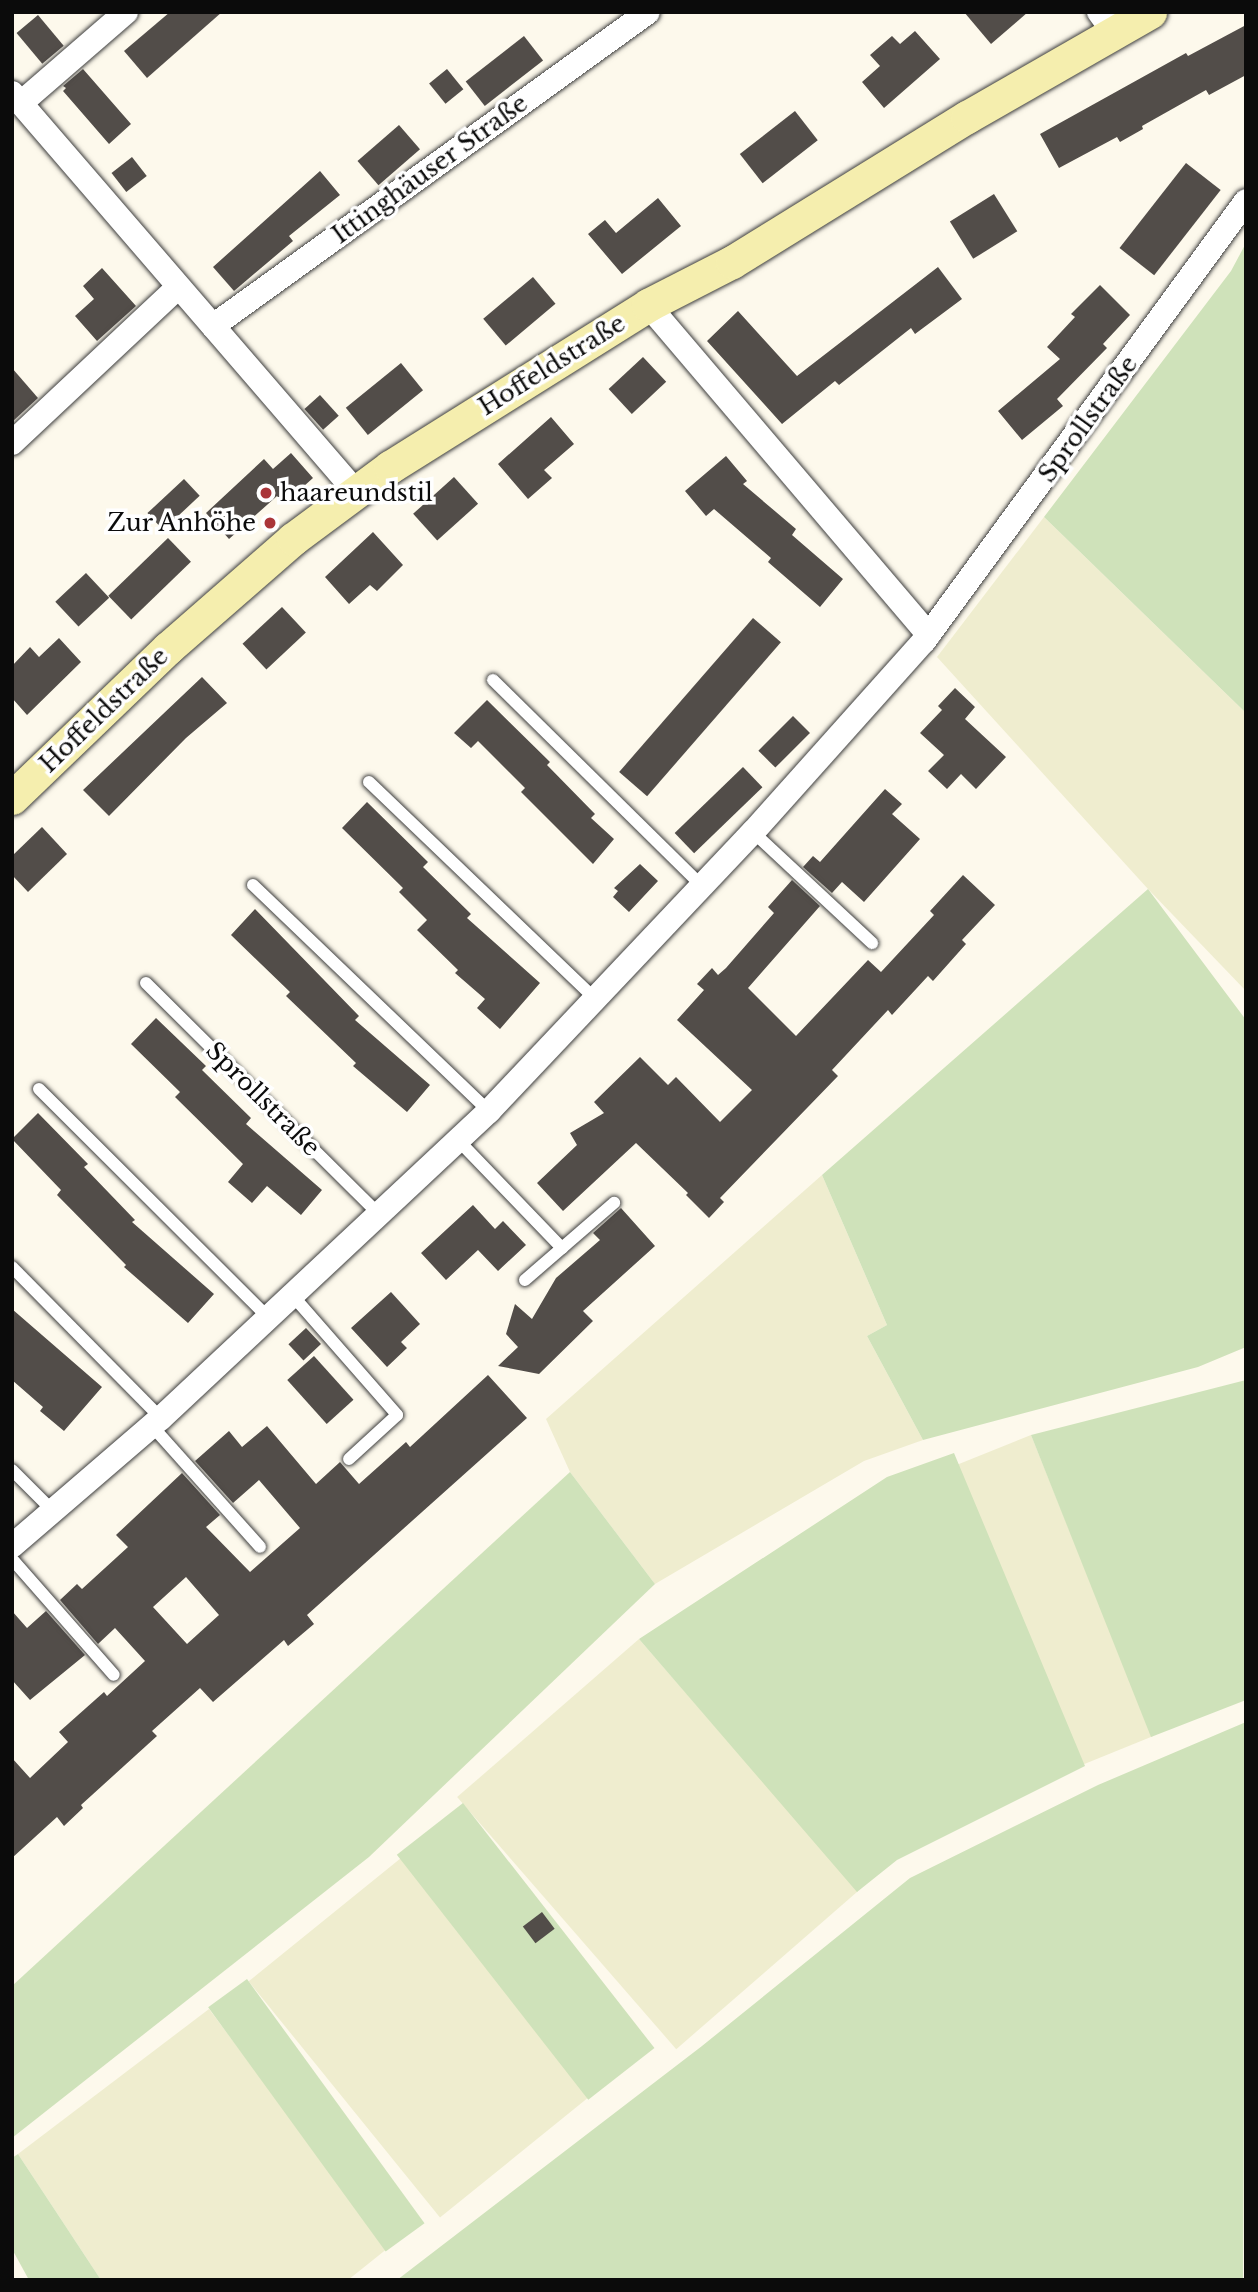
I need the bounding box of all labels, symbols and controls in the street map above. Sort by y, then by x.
street label: Ittinghäuser Straße [326,88,534,250]
street label: Hoffeldstraße [474,309,630,421]
street label: Sprollstraße [1033,350,1143,488]
place label: haareundstil [280,479,433,507]
marker: haareundstil [258,485,274,501]
place label: Zur Anhöhe [106,509,256,537]
marker: Zur Anhöhe [262,515,278,531]
street label: Hoffeldstraße [34,642,174,778]
street label: Sprollstraße [200,1036,326,1162]

